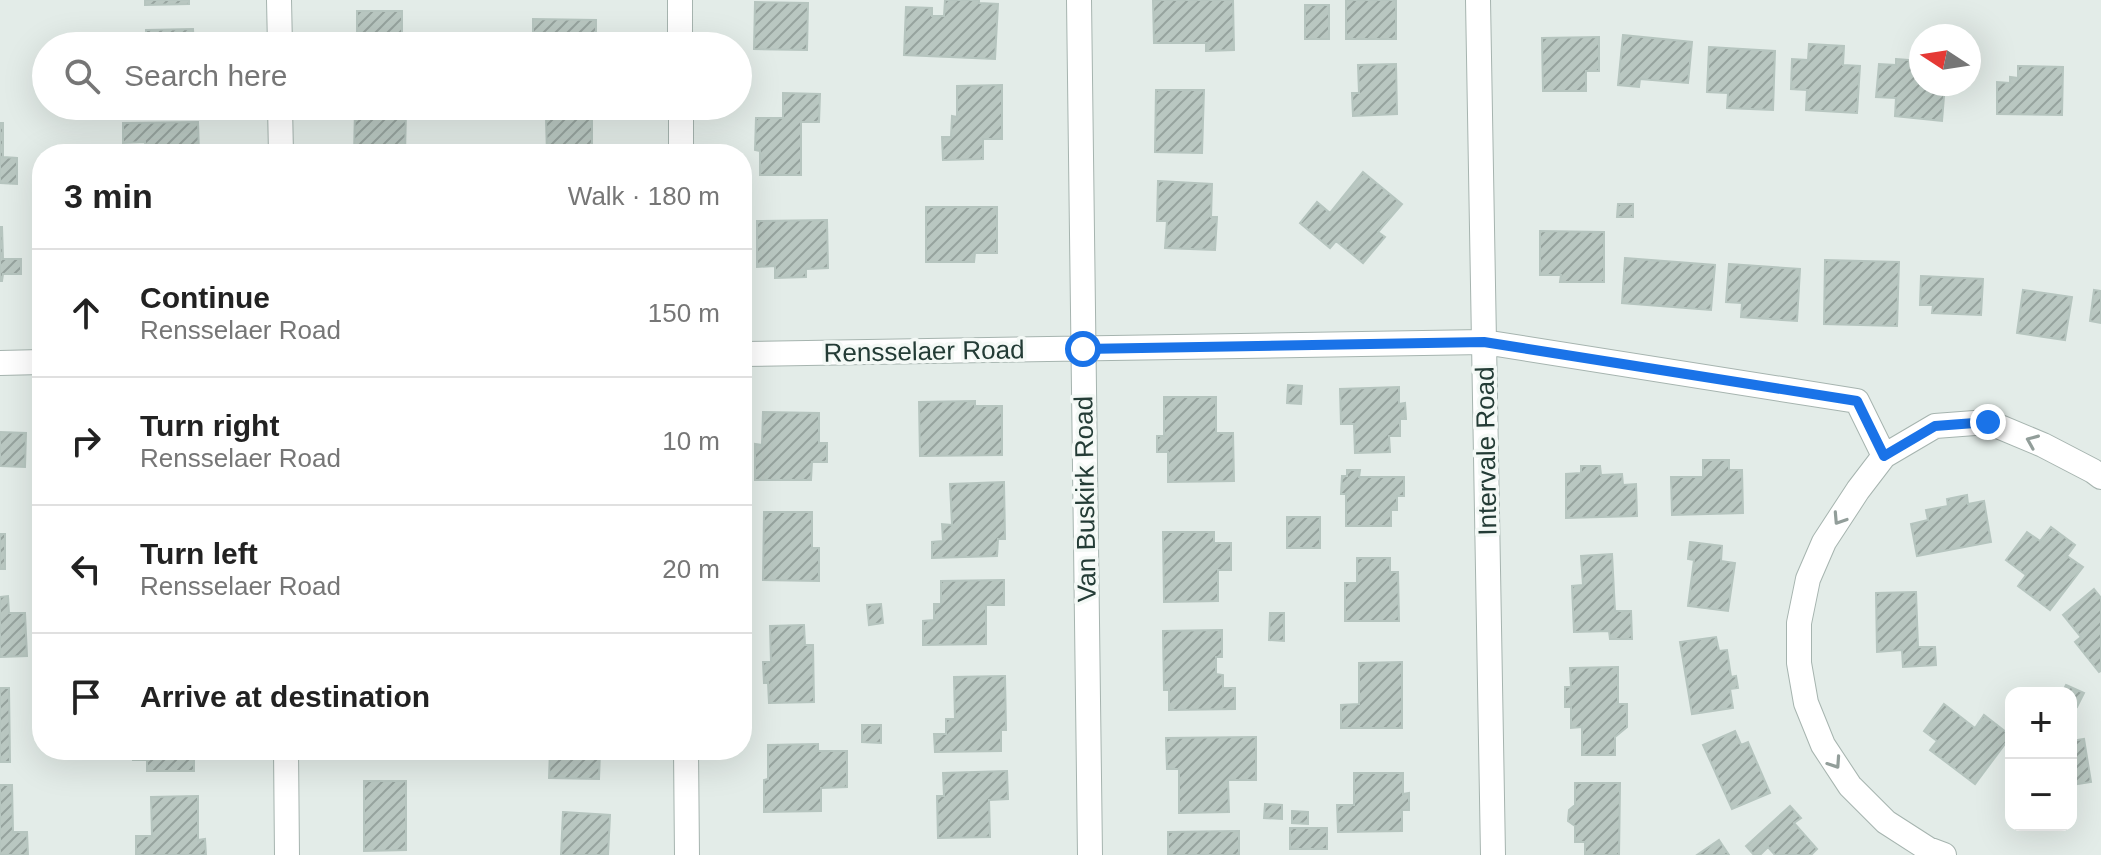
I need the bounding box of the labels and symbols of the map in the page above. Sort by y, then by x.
north arrow [1909,24,1981,96]
route start [1065,331,1101,367]
street label: Rensselaer Road [823,334,1025,368]
street label: Intervale Road [1470,366,1502,536]
street label: Van Buskirk Road [1068,396,1102,602]
route end [1970,404,2006,440]
one-way arrow [2026,435,2040,451]
one-way arrow [1833,511,1848,525]
one-way arrow [1825,755,1840,769]

